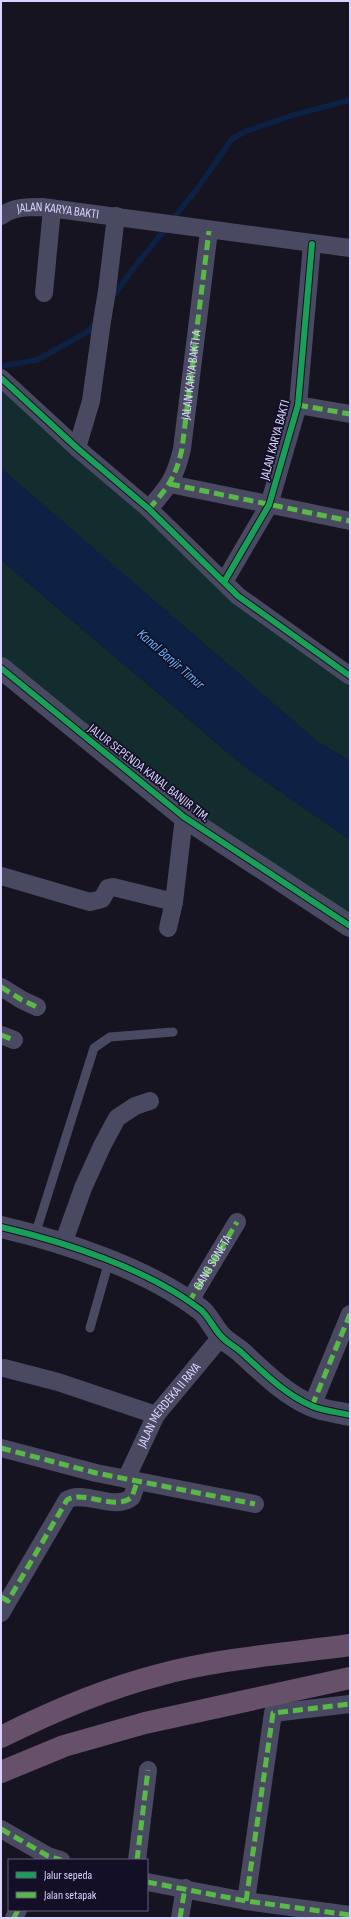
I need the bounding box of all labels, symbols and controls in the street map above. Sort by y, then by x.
street label: JALAN KARYA BAKTI [15,199,100,223]
street label: JALAN KARYA BAKTI A [178,329,205,422]
street label: JALAN KARYA BAKTI [256,398,293,483]
water label: Kanal Banjir Timur [134,625,209,693]
street label: JALUR SEPENDA KANAL BANJIR TIM. [84,720,213,825]
street label: GANG SONETA [190,1232,236,1293]
street label: JALAN MERDEKA II RAYA [133,1359,204,1451]
legend [8,1859,148,1911]
text: Jalur sepeda [43,1868,93,1883]
text: Jalan setapak [43,1888,97,1903]

